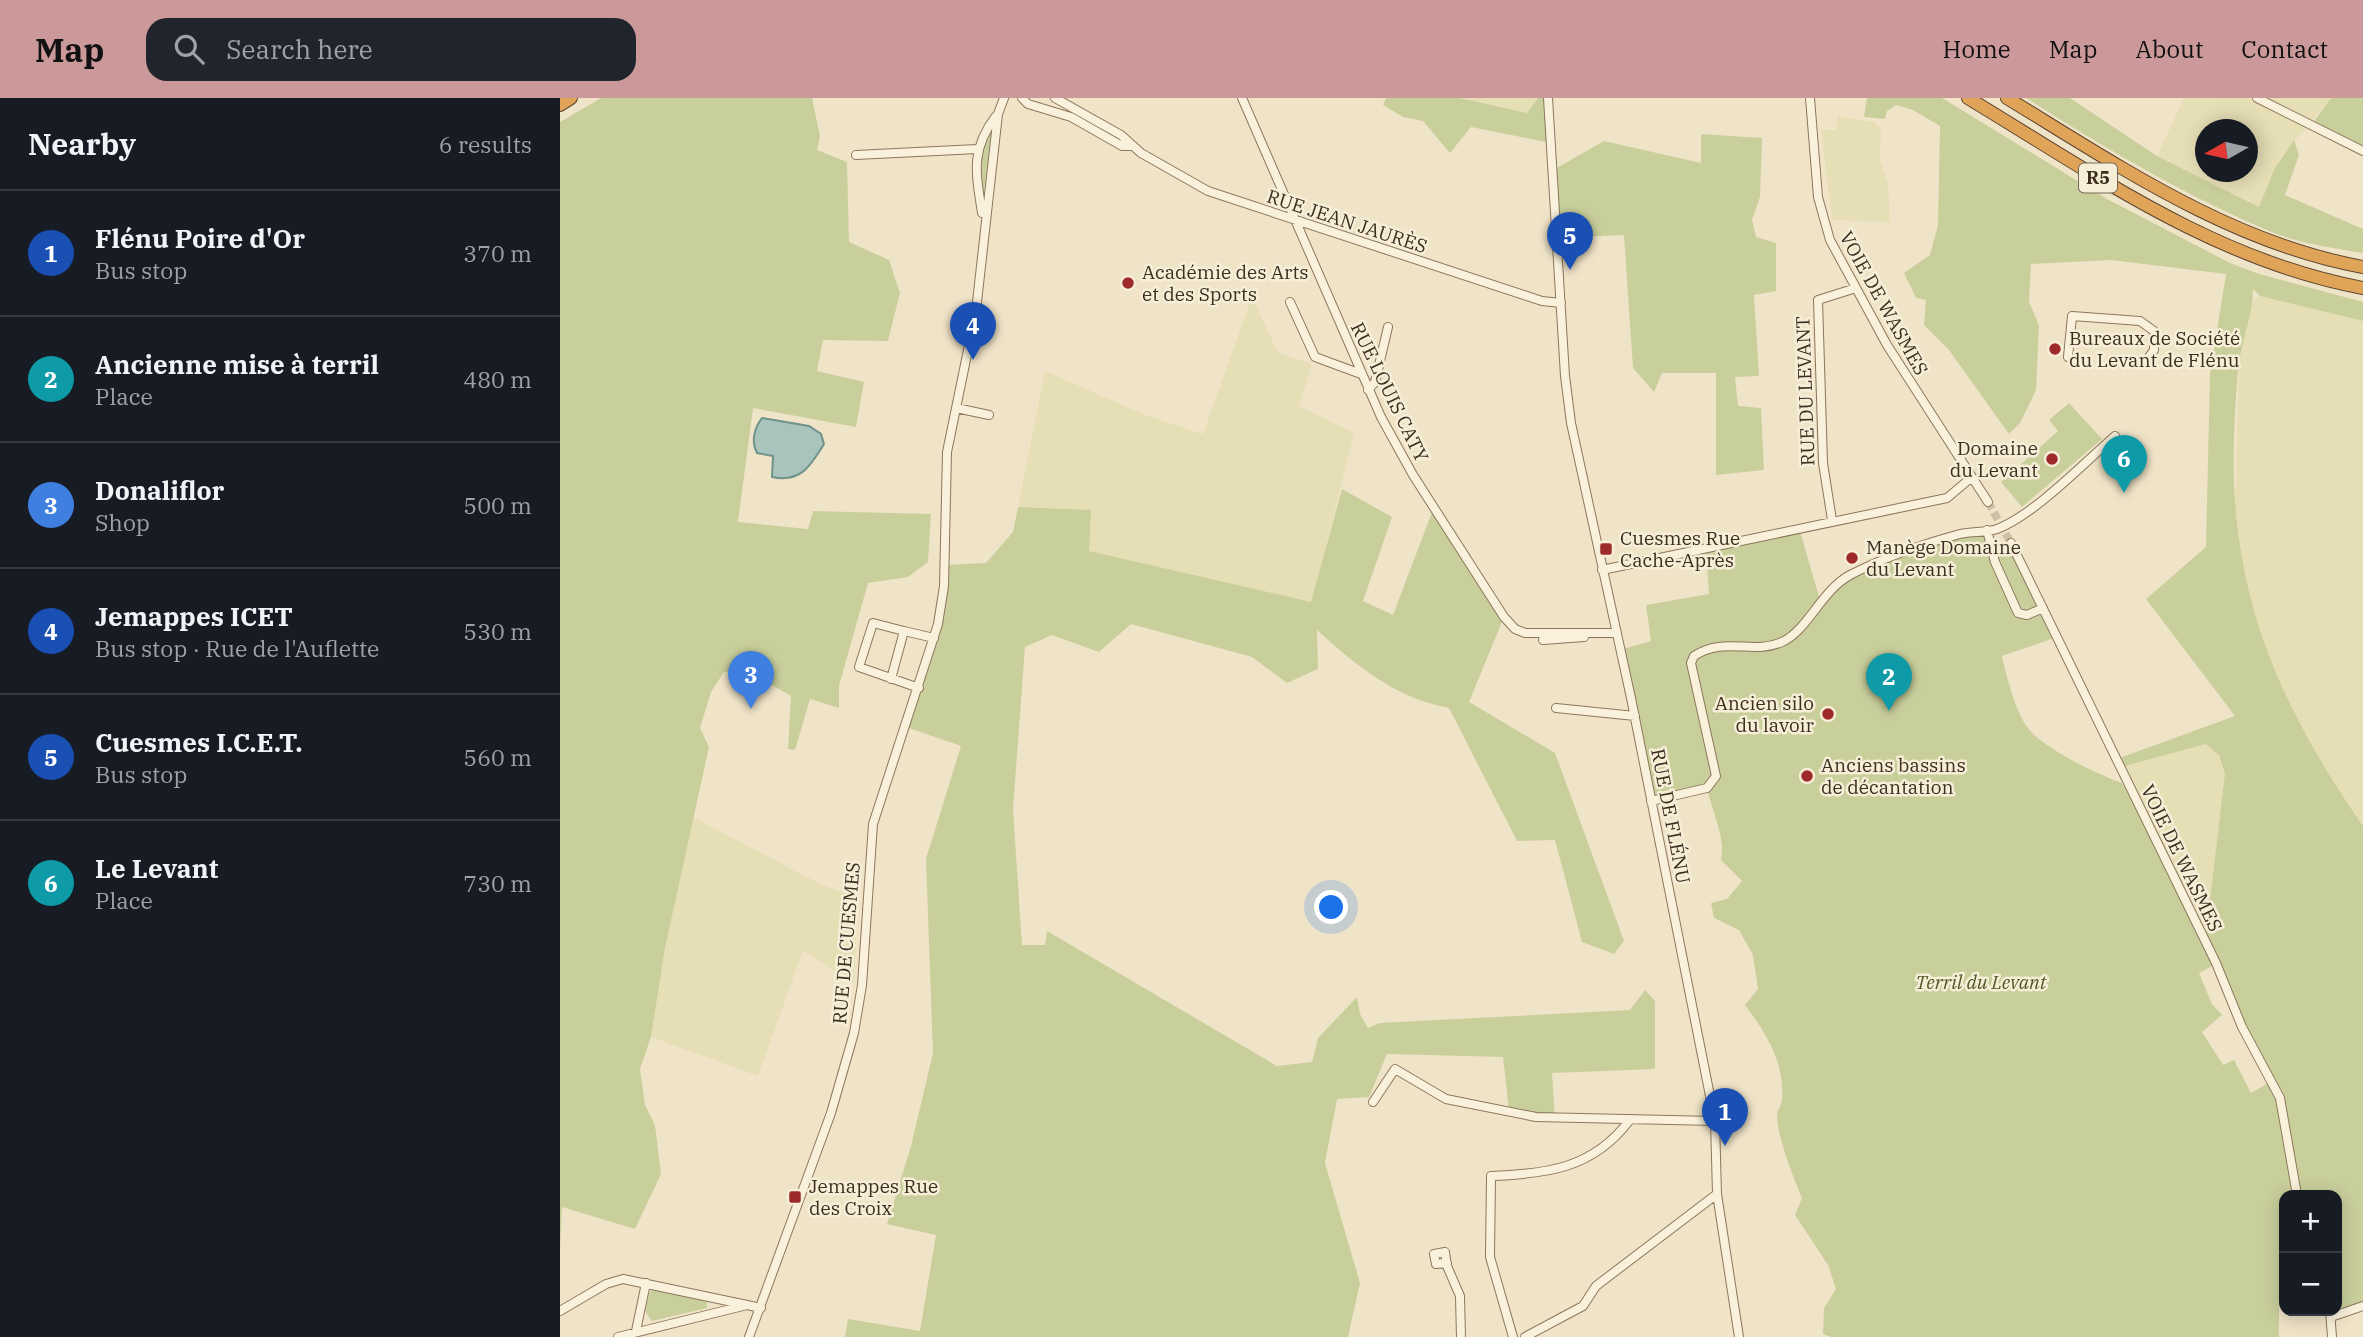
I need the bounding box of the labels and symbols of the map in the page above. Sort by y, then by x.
north arrow [2195,119,2258,182]
road number: R5 [2079,164,2117,192]
street label: RUE JEAN JAURÈS [1264,184,1430,258]
pin: 5 [1547,212,1593,270]
street label: VOIE DE WASMES [1835,227,1933,379]
place label: Académie des Arts et des Sports [1142,260,1309,306]
marker: Académie des Arts et des Sports [1120,275,1136,291]
pin: 4 [950,302,996,360]
street label: RUE DU LEVANT [1790,316,1820,466]
street label: RUE LOUIS CATY [1346,318,1434,466]
place label: Bureaux de Société du Levant de Flénu [2069,326,2240,372]
marker: Bureaux de Société du Levant de Flénu [2047,341,2063,357]
pin: 6 [2101,435,2147,493]
place label: Domaine du Levant [1950,436,2038,482]
marker: Domaine du Levant [2044,451,2060,467]
place label: Cuesmes Rue Cache-Après [1620,526,1740,572]
place label: Manège Domaine du Levant [1866,535,2021,581]
marker: Cuesmes Rue Cache-Après [1598,541,1614,557]
marker: Manège Domaine du Levant [1844,550,1860,566]
pin: 3 [728,651,774,709]
pin: 2 [1866,653,1912,711]
place label: Ancien silo du lavoir [1715,691,1815,737]
marker: Ancien silo du lavoir [1820,706,1836,722]
street label: RUE DE FLÉNU [1646,746,1696,886]
place label: Anciens bassins de décantation [1821,753,1966,799]
marker: Anciens bassins de décantation [1799,768,1815,784]
street label: VOIE DE WASMES [2136,780,2228,936]
street label: RUE DE CUESMES [827,861,865,1025]
your location [1314,890,1348,924]
park label: Terril du Levant [1915,970,2048,994]
pin: 1 [1702,1088,1748,1146]
place label: Jemappes Rue des Croix [809,1174,938,1220]
marker: Jemappes Rue des Croix [787,1189,803,1205]

